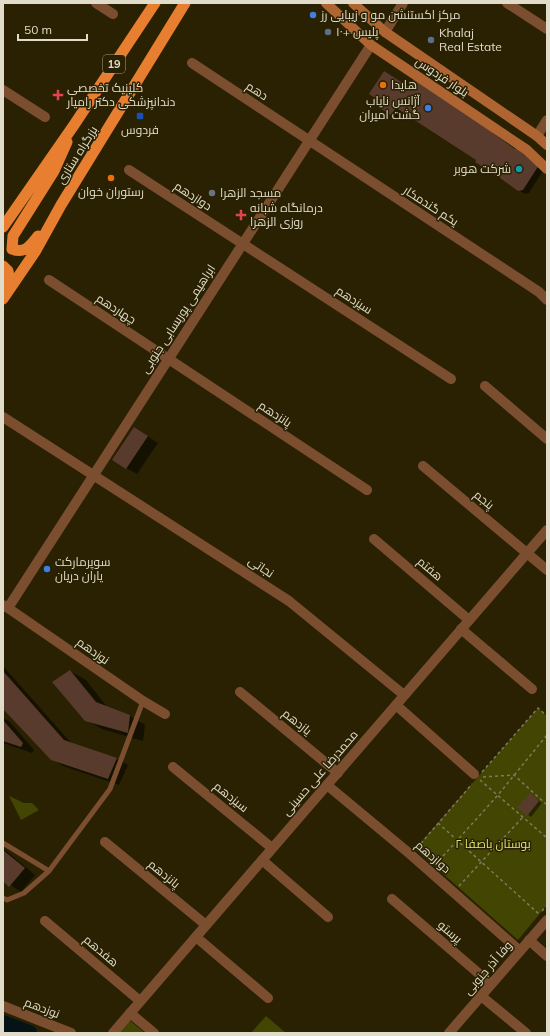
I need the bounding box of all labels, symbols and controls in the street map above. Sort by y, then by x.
place label: مرکز اکستنشن مو و زیبایی رز [320,7,460,22]
marker: مرکز اکستنشن مو و زیبایی رز [308,10,318,20]
scale bar [18,16,87,42]
text: 50 m [24,22,52,37]
place label: پلیس +۱۰ [336,24,379,41]
place label: Khalaj Real Estate [439,25,502,54]
marker: پلیس +۱۰ [323,27,333,37]
marker: Khalaj Real Estate [426,35,436,45]
street label: بلوار فردوس [413,53,472,100]
road number: 19 [103,55,125,73]
place label: هایدا [391,77,417,92]
street label: دهم [243,78,271,104]
place label: کلینیک تخصصی دندانپزشکی دکتر رامیار [66,80,176,111]
marker: هایدا [378,80,388,90]
marker: کلینیک تخصصی دندانپزشکی دکتر رامیار [52,89,64,101]
place label: آژانس نایاب گشت امیران [359,93,421,122]
marker: آژانس نایاب گشت امیران [423,103,433,113]
marker: فردوس [135,111,145,121]
place label: فردوس [121,122,159,137]
street label: بزرگراه ستاری [53,123,100,187]
place label: شرکت هوبر [453,161,511,176]
marker: شرکت هوبر [514,164,524,174]
marker: رستوران خوان [106,173,116,183]
street label: دوازدهم [171,178,215,214]
street label: یکم گندمکار [400,182,462,230]
place label: رستوران خوان [78,184,144,199]
place label: مسجد الزهرا [220,185,281,200]
marker: مسجد الزهرا [207,188,217,198]
place label: درمانگاه شبانه روزی الزهرا [250,200,323,229]
marker: درمانگاه شبانه روزی الزهرا [235,209,247,221]
street label: ابراهیمی پوربسابی جنوبی [137,262,220,377]
street label: سیزدهم [333,282,375,318]
street label: چهاردهم [92,290,139,329]
street label: پانزدهم [255,397,295,432]
street label: پنجم [470,487,498,514]
street label: نجاتی [246,553,277,580]
place label: سوپرمارکت یاران دریان [55,554,110,583]
street label: هفتم [414,554,446,584]
marker: سوپرمارکت یاران دریان [42,564,52,574]
street label: نوزدهم [73,634,113,668]
street label: یازدهم [279,705,316,739]
street label: محمدرضا علی حسینی [278,727,361,818]
street label: سیزدهم [210,778,252,816]
park label: بوستان باصفا ۲ [455,836,531,851]
street label: دوازدهم [412,837,454,877]
street label: پانزدهم [144,856,184,893]
street label: پرستو [434,917,466,948]
street label: هفدهم [80,932,122,970]
street label: وفا آذر جنوبی [460,938,515,998]
street label: نوزدهم [22,994,62,1022]

